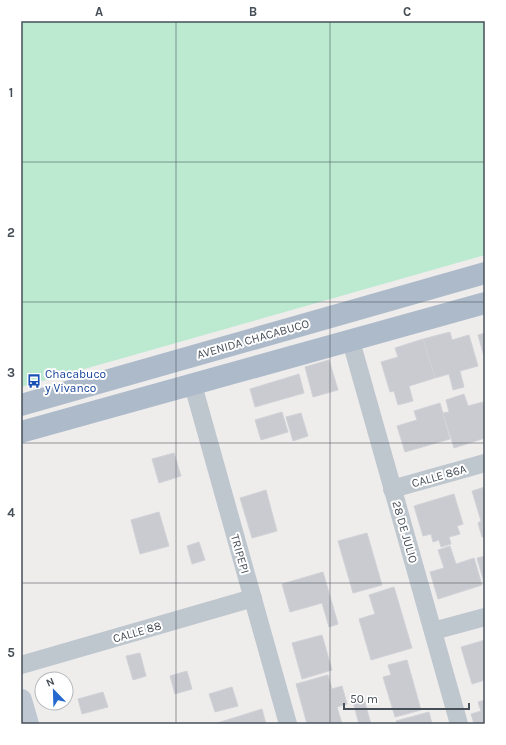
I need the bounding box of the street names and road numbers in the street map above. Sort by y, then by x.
street label: AVENIDA CHACABUCO [195,316,311,362]
street label: CALLE 86A [410,461,468,490]
street label: 28 DE JULIO [389,499,421,565]
street label: TRIPEPI [228,533,252,575]
street label: CALLE 88 [111,618,163,646]

